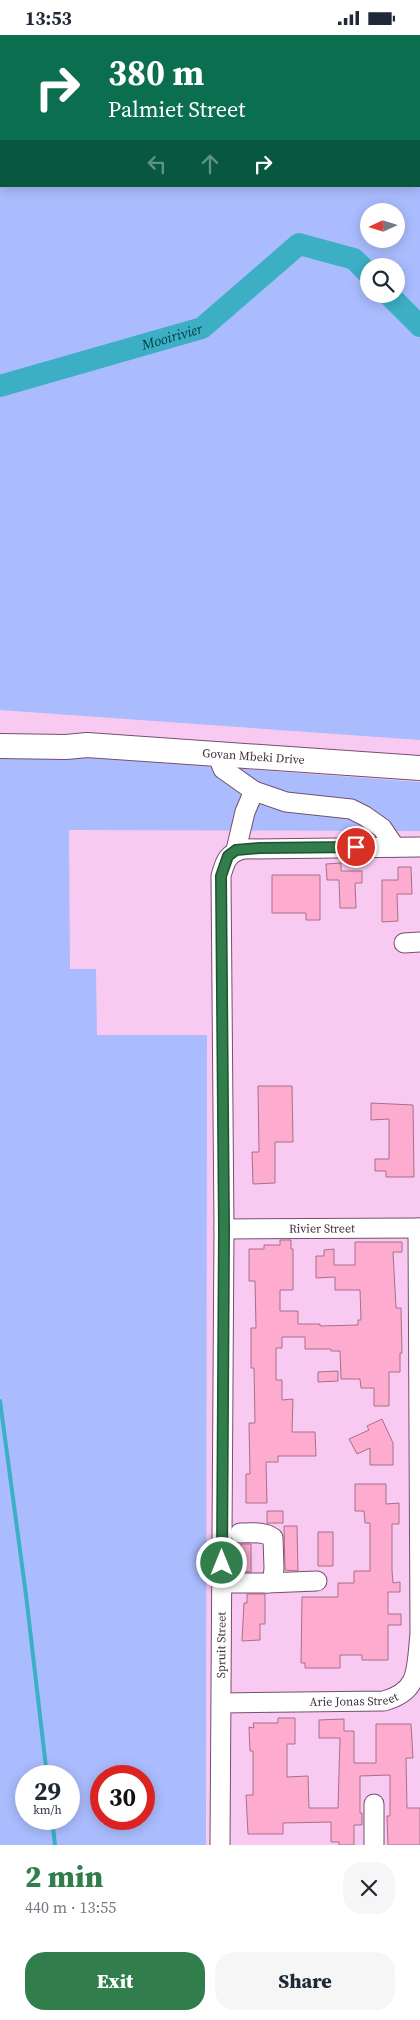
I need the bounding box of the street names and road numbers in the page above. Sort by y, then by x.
street label: Govan Mbeki Drive [202,745,305,768]
street label: Rivier Street [289,1220,355,1237]
street label: Spruit Street [213,1612,230,1678]
street label: Arie Jonas Street [309,1689,401,1710]

